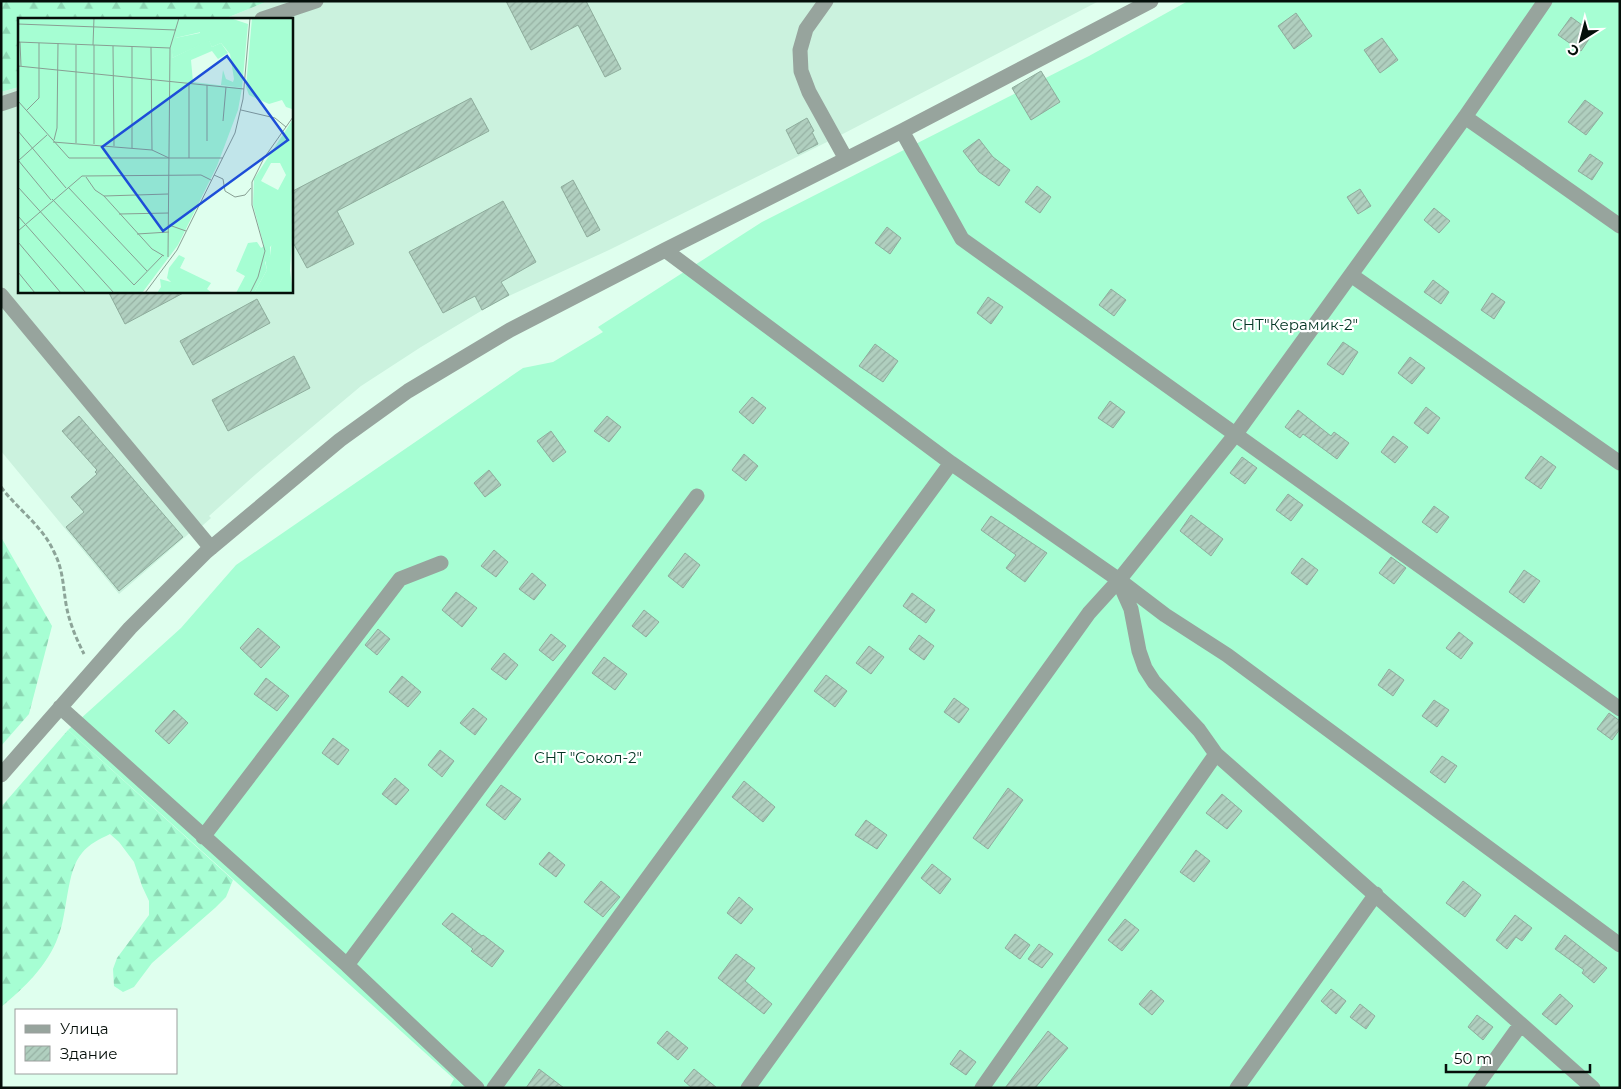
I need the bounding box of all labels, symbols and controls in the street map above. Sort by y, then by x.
north arrow [1556,15,1606,65]
inset map [18,18,292,292]
text: С [1564,40,1583,61]
park label: СНТ"Керамик-2" [1232,315,1358,334]
park label: СНТ "Сокол-2" [534,748,642,767]
legend [15,1009,178,1074]
text: Улица [60,1019,108,1038]
scale bar [1446,1042,1590,1074]
text: Здание [60,1044,118,1063]
text: 50 m [1454,1049,1492,1068]

